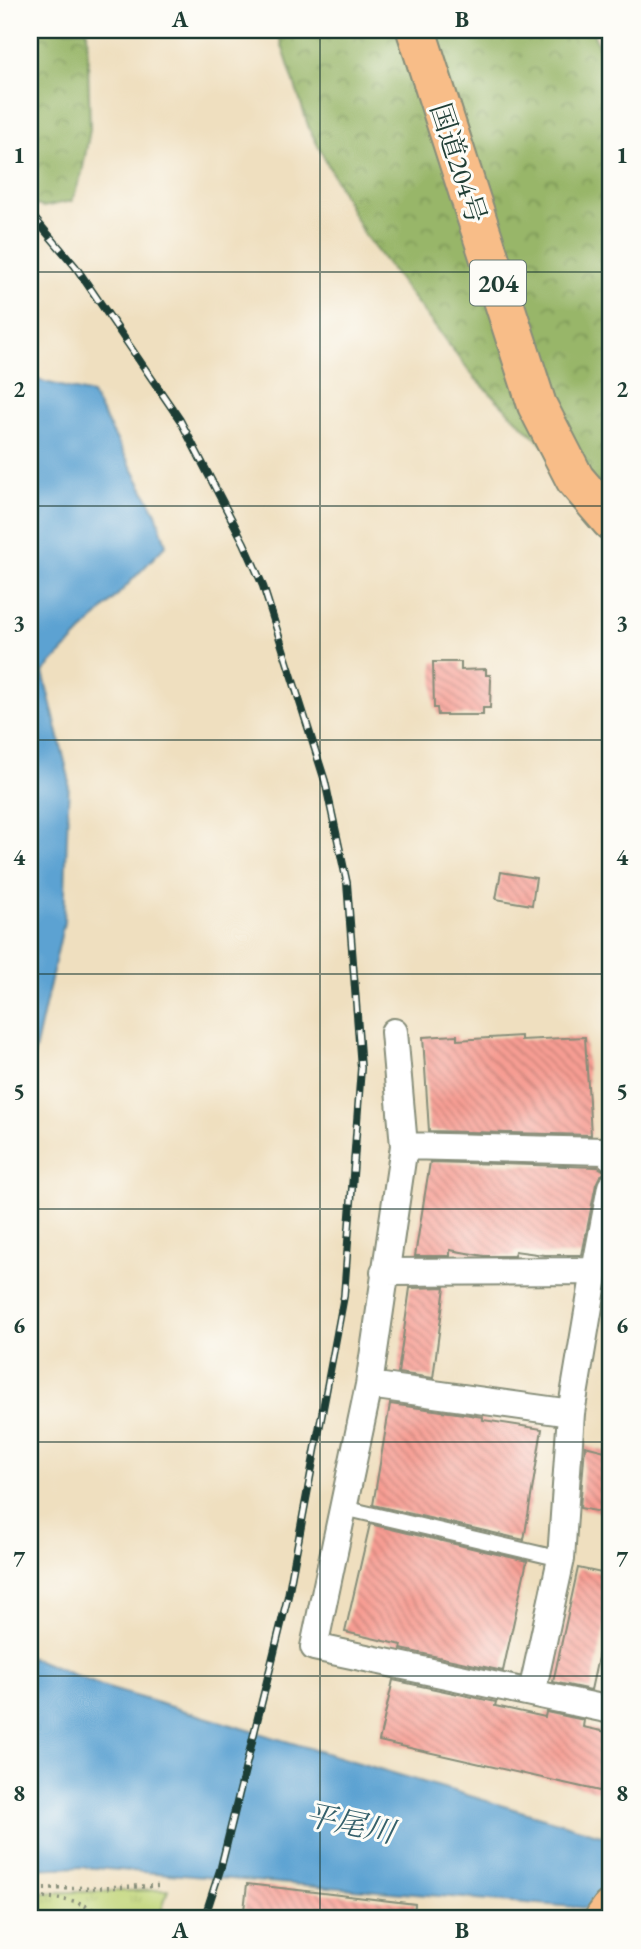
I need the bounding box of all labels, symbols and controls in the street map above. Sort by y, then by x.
text: A [171,4,189,34]
text: B [455,4,469,34]
street label: 国道204号 [423,98,495,228]
text: 1 [13,140,25,170]
text: 1 [616,140,628,170]
road number: 204 [470,260,526,306]
text: 2 [13,374,25,404]
text: 2 [616,374,628,404]
text: 3 [13,608,25,638]
text: 3 [616,608,628,638]
text: 4 [13,842,26,872]
text: 4 [616,842,629,872]
text: 5 [13,1076,25,1106]
text: 5 [616,1076,628,1106]
text: 6 [13,1310,25,1340]
text: 6 [616,1310,628,1340]
text: 7 [13,1544,26,1574]
text: 7 [616,1544,629,1574]
text: 8 [13,1778,25,1808]
text: 8 [616,1778,628,1808]
water label: 平尾川 [302,1795,401,1852]
text: A [171,1915,189,1945]
text: B [455,1915,469,1945]

